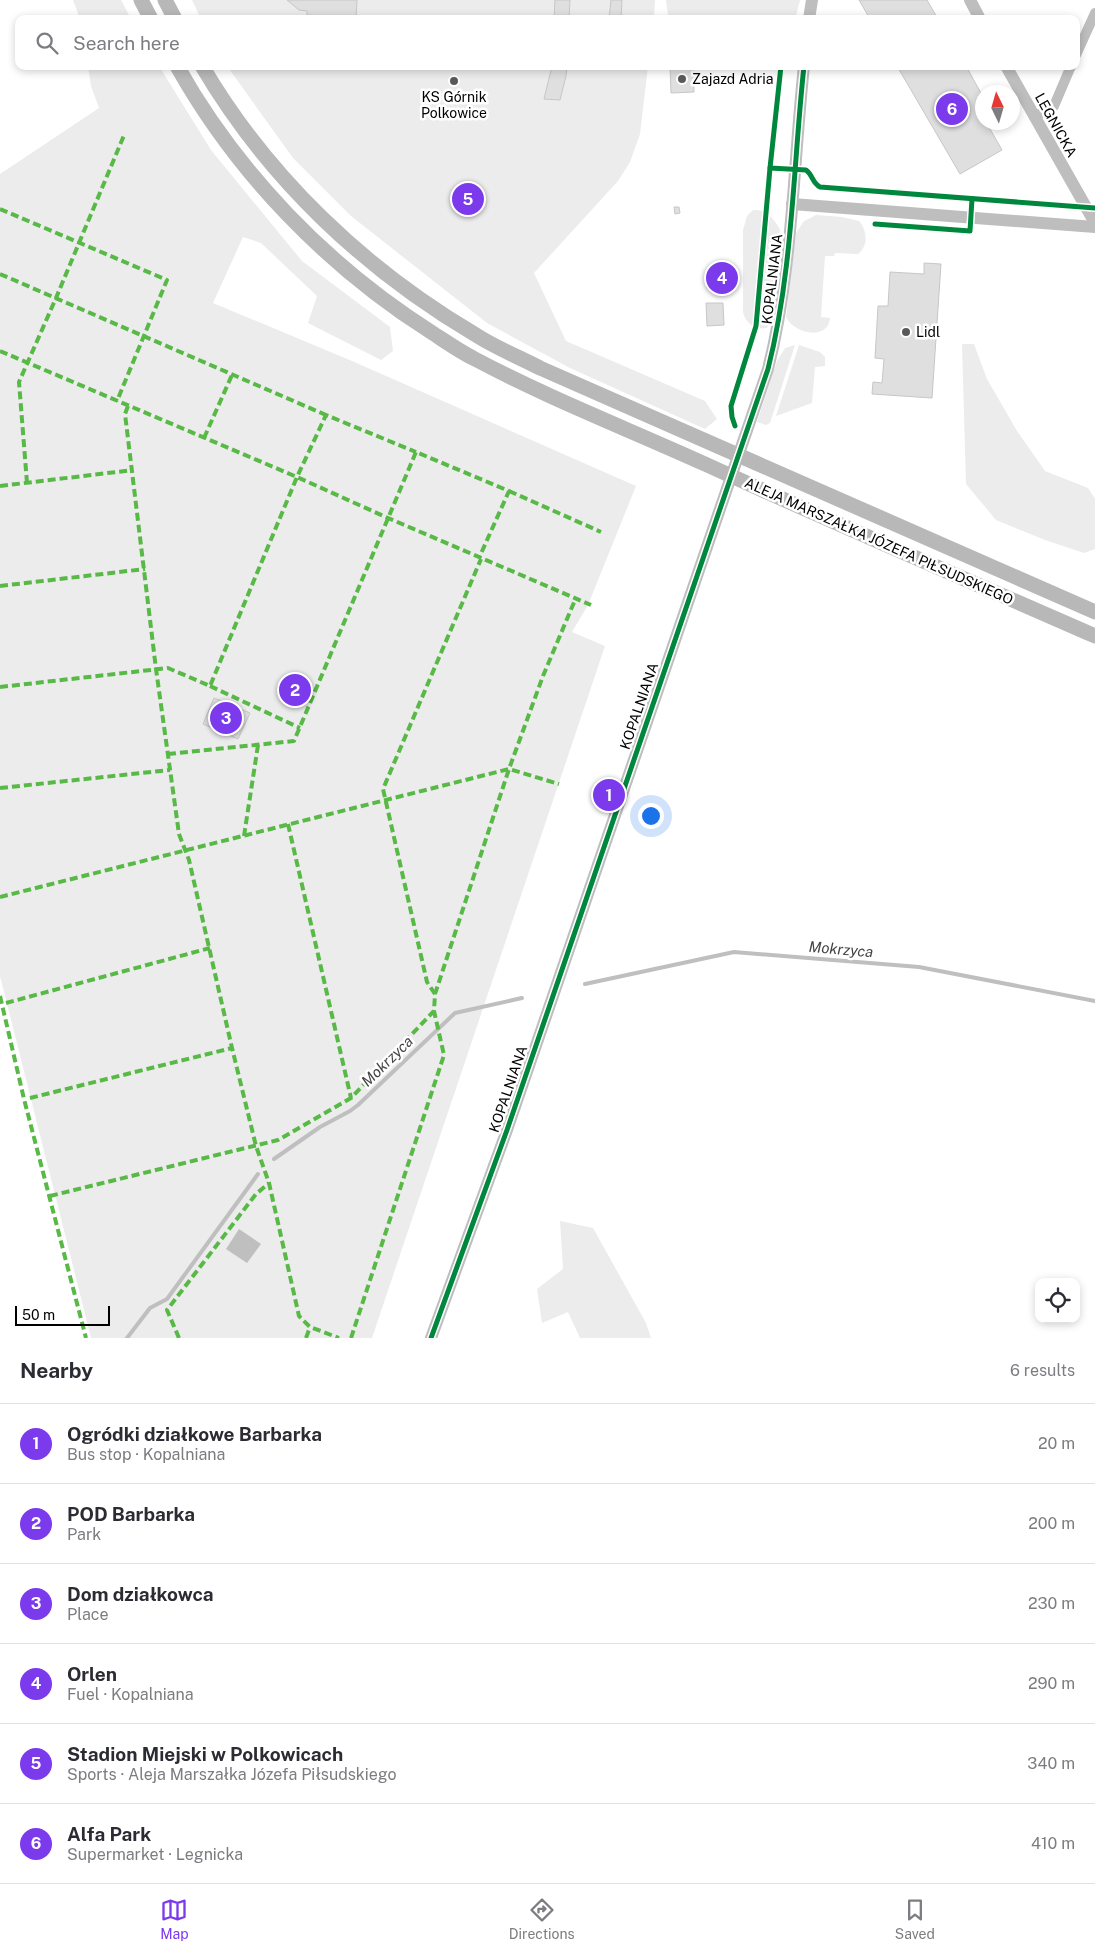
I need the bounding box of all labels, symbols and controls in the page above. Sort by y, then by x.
search box [15,15,1080,70]
icon: search [33,29,61,57]
text: Search here [73,32,180,54]
place label: Zajazd Adria [692,71,773,87]
marker: Zajazd Adria [676,73,688,85]
marker: KS Górnik Polkowice [448,75,460,87]
north arrow [975,85,1020,130]
place label: KS Górnik Polkowice [421,89,487,121]
pin: 6 [936,90,968,128]
street label: LEGNICKA [1032,90,1080,160]
pin: 5 [452,180,484,218]
street label: KOPALNIANA [759,233,785,325]
pin: 4 [706,259,738,297]
place label: Lidl [916,324,940,340]
marker: Lidl [900,326,912,338]
street label: ALEJA MARSZAŁKA JÓZEFA PIŁSUDSKIEGO [742,472,1016,608]
street label: KOPALNIANA [617,660,661,752]
pin: 2 [279,671,311,709]
pin: 3 [210,699,242,737]
pin: 1 [593,776,625,814]
your location [638,803,664,829]
water label: Mokrzyca [808,938,874,960]
water label: Mokrzyca [358,1032,416,1090]
street label: KOPALNIANA [486,1043,530,1135]
map controls [1035,1278,1080,1323]
button: locate [1035,1278,1080,1323]
scale bar [15,1303,110,1326]
text: 50 m [22,1307,55,1323]
text: Nearby [20,1358,93,1383]
text: 6 results [1010,1361,1075,1380]
text: Ogródki działkowe Barbarka [67,1423,322,1445]
text: 1 [33,1434,39,1453]
text: 20 m [1038,1434,1075,1453]
text: Bus stop · Kopalniana [67,1445,225,1464]
text: POD Barbarka [67,1503,195,1525]
text: 2 [31,1514,41,1533]
text: 200 m [1028,1514,1075,1533]
text: Park [67,1525,101,1544]
text: Dom działkowca [67,1583,214,1605]
text: 3 [31,1594,41,1613]
text: 230 m [1028,1594,1075,1613]
text: Place [67,1605,109,1624]
text: Orlen [67,1663,117,1685]
text: 4 [31,1674,41,1693]
text: 290 m [1028,1674,1075,1693]
text: Fuel · Kopalniana [67,1685,194,1704]
text: Stadion Miejski w Polkowicach [67,1743,343,1765]
text: 5 [31,1754,41,1773]
text: 340 m [1027,1754,1075,1773]
text: Sports · Aleja Marszałka Józefa Piłsudskiego [67,1765,397,1784]
text: Alfa Park [67,1823,151,1845]
text: 6 [31,1834,41,1853]
text: 410 m [1031,1834,1075,1853]
text: Supermarket · Legnicka [67,1845,243,1864]
tab: Map [160,1896,189,1942]
tab: Directions [509,1896,575,1942]
tab: Saved [895,1896,935,1942]

